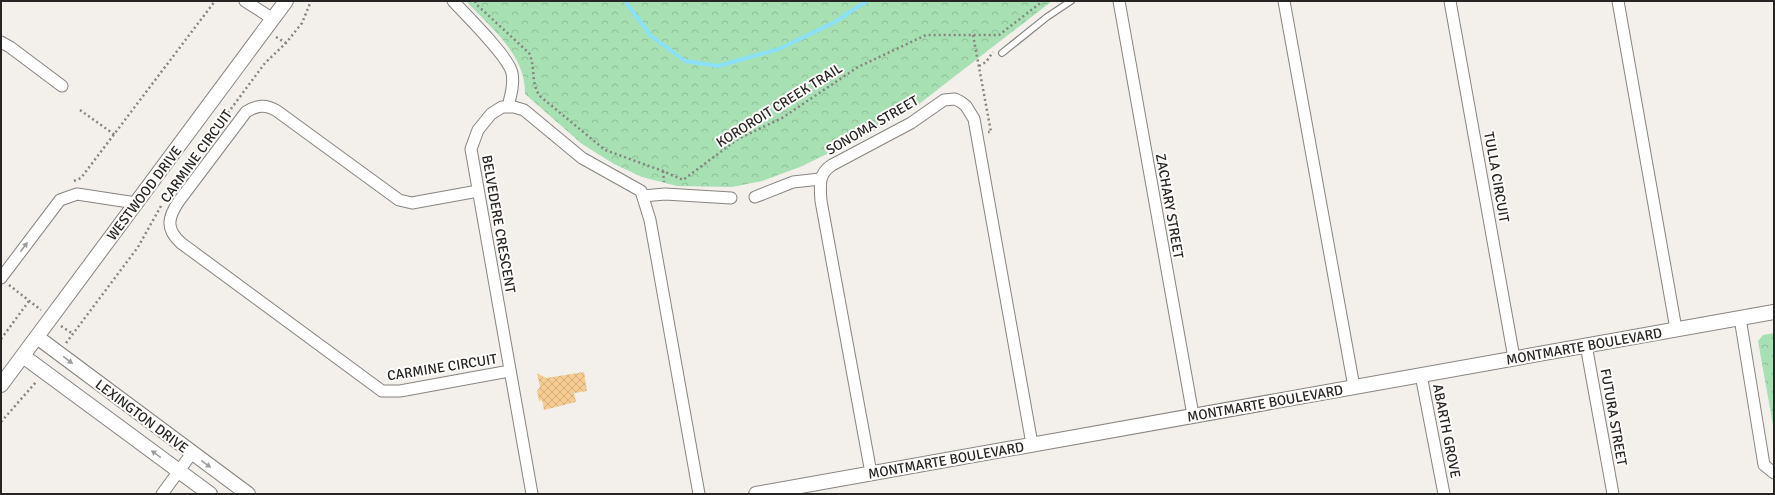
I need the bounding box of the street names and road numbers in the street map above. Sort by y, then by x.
street label: KOROROIT CREEK TRAIL [713,60,845,151]
street label: SONOMA STREET [823,92,922,159]
street label: CARMINE CIRCUIT [157,106,236,206]
street label: TULLA CIRCUIT [1480,130,1513,224]
street label: WESTWOOD DRIVE [103,143,186,244]
street label: ZACHARY STREET [1152,152,1187,260]
street label: BELVEDERE CRESCENT [478,154,519,295]
street label: MONTMARTE BOULEVARD [1505,324,1663,369]
street label: CARMINE CIRCUIT [386,350,498,385]
street label: FUTURA STREET [1597,367,1630,467]
street label: LEXINGTON DRIVE [92,376,192,457]
street label: MONTMARTE BOULEVARD [1186,381,1344,426]
street label: ABARTH GROVE [1429,383,1464,480]
street label: MONTMARTE BOULEVARD [867,438,1025,483]

